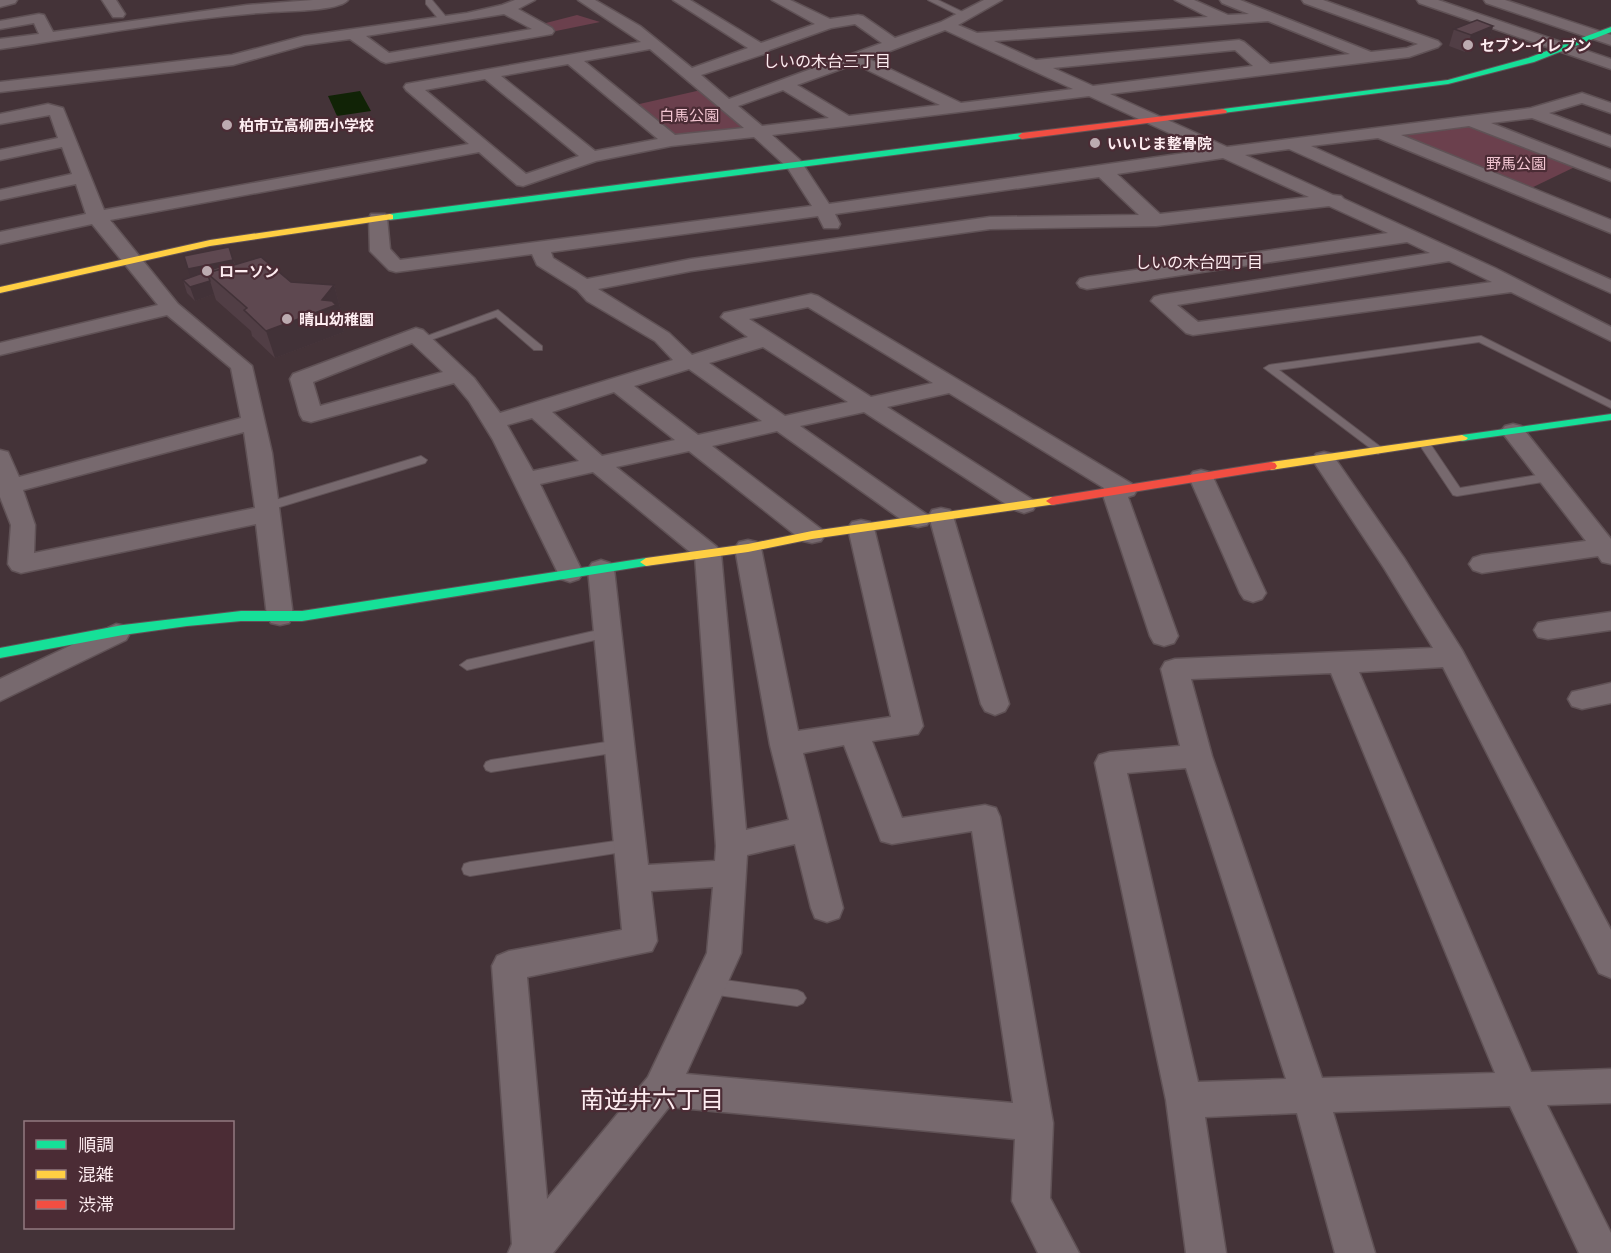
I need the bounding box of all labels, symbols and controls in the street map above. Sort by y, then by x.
place label: セブン-イレブン [1480,36,1592,55]
marker: セブン-イレブン [1461,38,1475,52]
district label: しいの木台三丁目 [763,51,891,71]
park label: 白馬公園 [659,106,719,125]
place label: 柏市立高柳西小学校 [239,116,374,135]
marker: 柏市立高柳西小学校 [220,118,234,132]
place label: いいじま整骨院 [1107,134,1212,153]
marker: いいじま整骨院 [1088,136,1102,150]
park label: 野馬公園 [1486,154,1546,173]
district label: しいの木台四丁目 [1135,252,1263,272]
place label: ローソン [219,262,279,281]
marker: ローソン [200,264,214,278]
place label: 晴山幼稚園 [299,310,374,329]
marker: 晴山幼稚園 [280,312,294,326]
district label: 南逆井六丁目 [580,1084,724,1114]
legend [24,1121,234,1229]
text: 順調 [78,1133,114,1156]
text: 混雑 [78,1163,114,1186]
text: 渋滞 [78,1193,114,1216]

